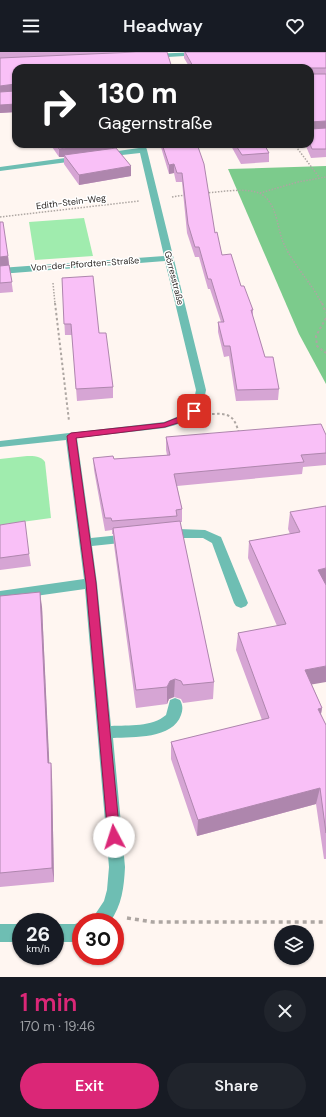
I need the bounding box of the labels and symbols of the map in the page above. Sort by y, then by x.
street label: Edith-Stein-Weg [35,192,107,212]
street label: Görresstraße [161,250,187,306]
street label: Von-der-Pfordten-Straße [30,254,140,274]
pin [177,394,211,428]
position arrow [93,816,135,858]
speed limit sign: 30 [72,913,124,965]

